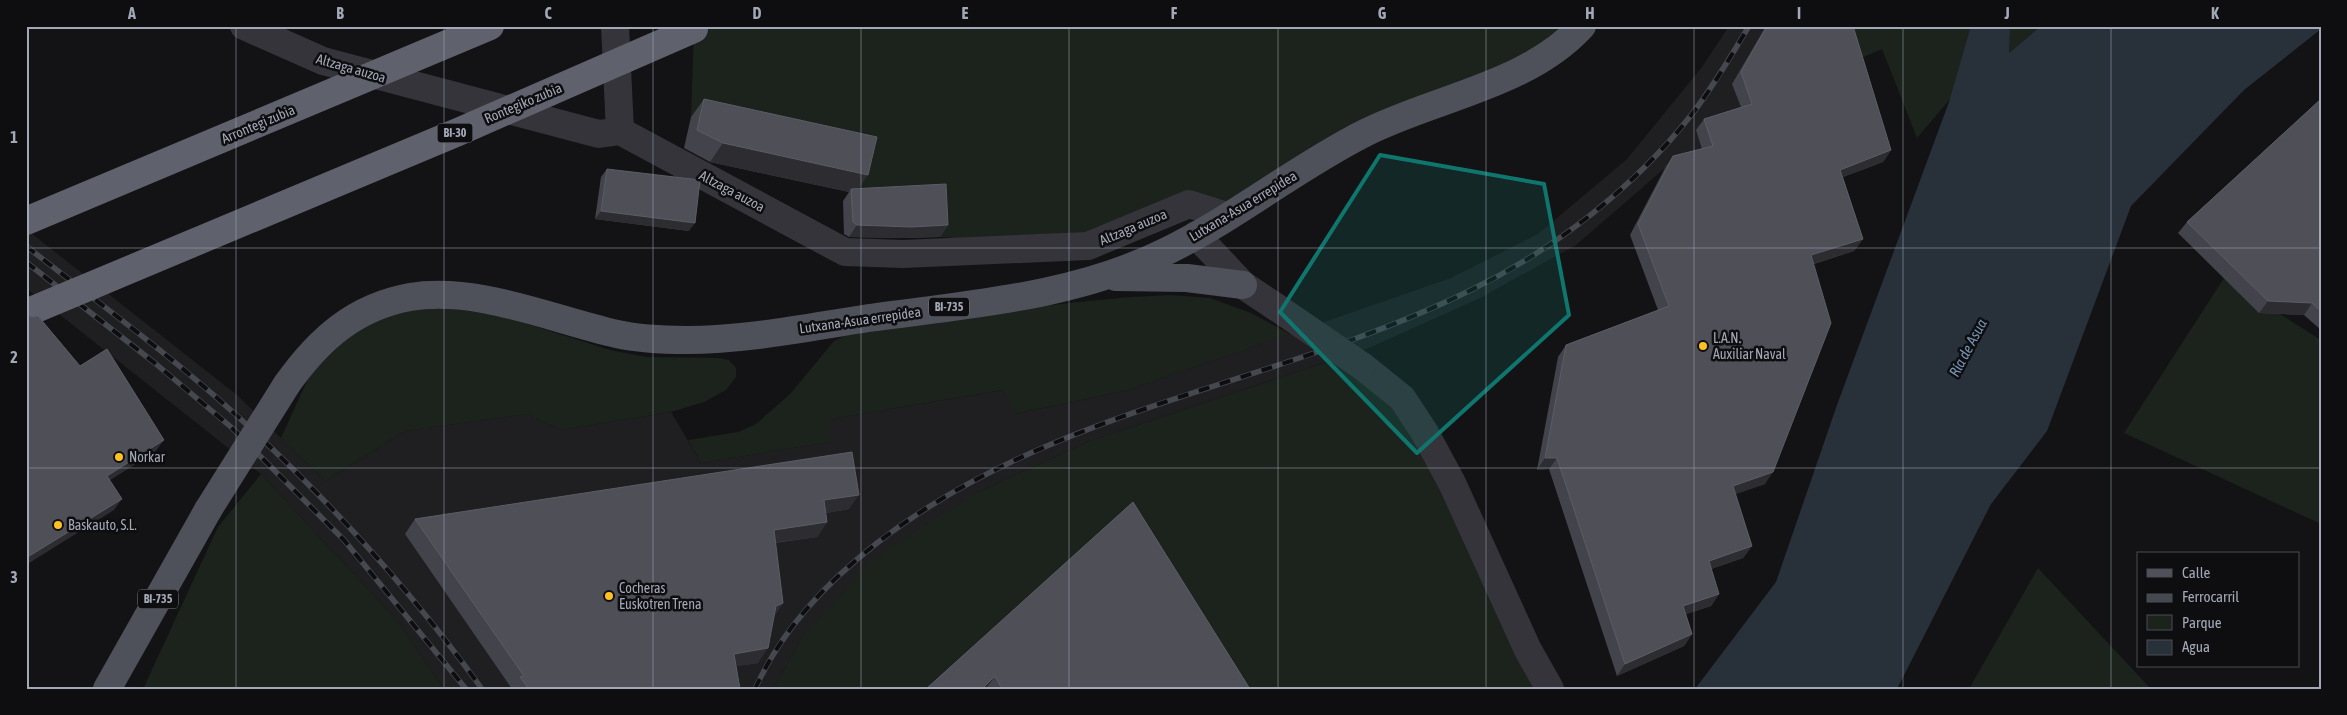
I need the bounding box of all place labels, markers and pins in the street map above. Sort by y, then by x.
place label: L.A.N. Auxiliar Naval [1713,330,1786,362]
marker: L.A.N. Auxiliar Naval [1697,340,1709,352]
place label: Norkar [129,449,166,465]
marker: Norkar [113,451,125,463]
place label: Baskauto, S.L. [68,517,137,533]
marker: Baskauto, S.L. [52,519,64,531]
place label: Cocheras Euskotren Trena [619,580,701,612]
marker: Cocheras Euskotren Trena [603,590,615,602]

